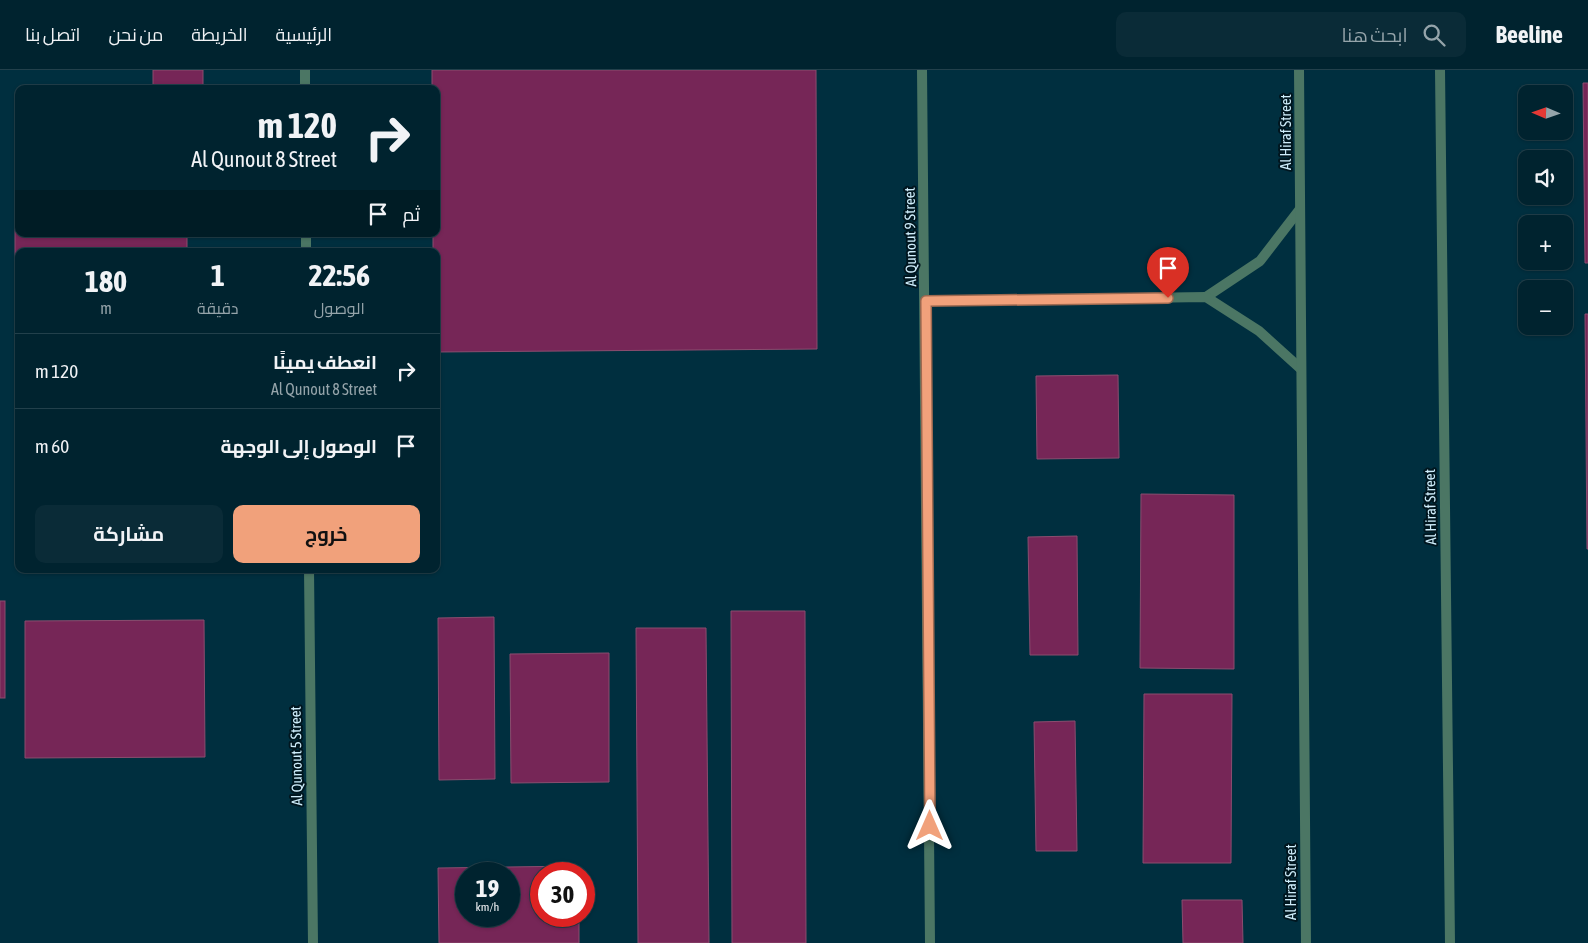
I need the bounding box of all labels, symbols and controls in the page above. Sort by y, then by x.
search box [1116,12,1466,57]
icon: search [1420,21,1448,49]
text: Beeline [1496,21,1563,48]
text: اتصل بنا [25,24,80,45]
text: من نحن [108,24,163,45]
text: الخريطة [191,24,248,45]
text: الرئيسية [276,24,332,45]
text: ابحث هنا [1341,24,1408,46]
north arrow [1518,85,1572,140]
map controls [1518,85,1573,335]
street label: Al Hiraf Street [1277,94,1294,170]
text: 120 m [258,105,337,145]
icon: right [355,105,420,170]
text: Al Qunout 8 Street [191,146,337,172]
button: sound [1518,150,1573,205]
street label: Al Qunout 9 Street [901,187,919,287]
icon: arrive [364,200,392,228]
text: ثم [402,203,420,225]
button: + [1518,215,1573,270]
pin [1147,247,1189,298]
icon: arrive [1154,254,1182,282]
text: 1 [211,258,225,292]
text: 22:56 [308,258,370,292]
text: 180 [85,264,127,298]
button: − [1518,280,1573,335]
text: m [100,299,112,317]
text: دقيقة [197,299,239,317]
text: الوصول [314,299,365,317]
text: انعطف يمينًا [273,351,377,373]
icon: right [392,357,420,385]
text: 120 m [35,360,78,382]
text: Al Qunout 8 Street [271,380,377,398]
icon: arrive [392,432,420,460]
text: 60 m [35,435,69,457]
text: الوصول إلى الوجهة [220,435,377,457]
street label: Al Hiraf Street [1421,469,1439,545]
button: مشاركة [35,505,223,563]
button: خروج [233,505,420,563]
street label: Al Qunout 5 Street [287,706,305,806]
position arrow [903,799,955,851]
street label: Al Hiraf Street [1282,844,1299,920]
speed limit sign: 30 [530,862,595,927]
text: 19 [476,874,499,902]
text: km/h [476,900,499,914]

